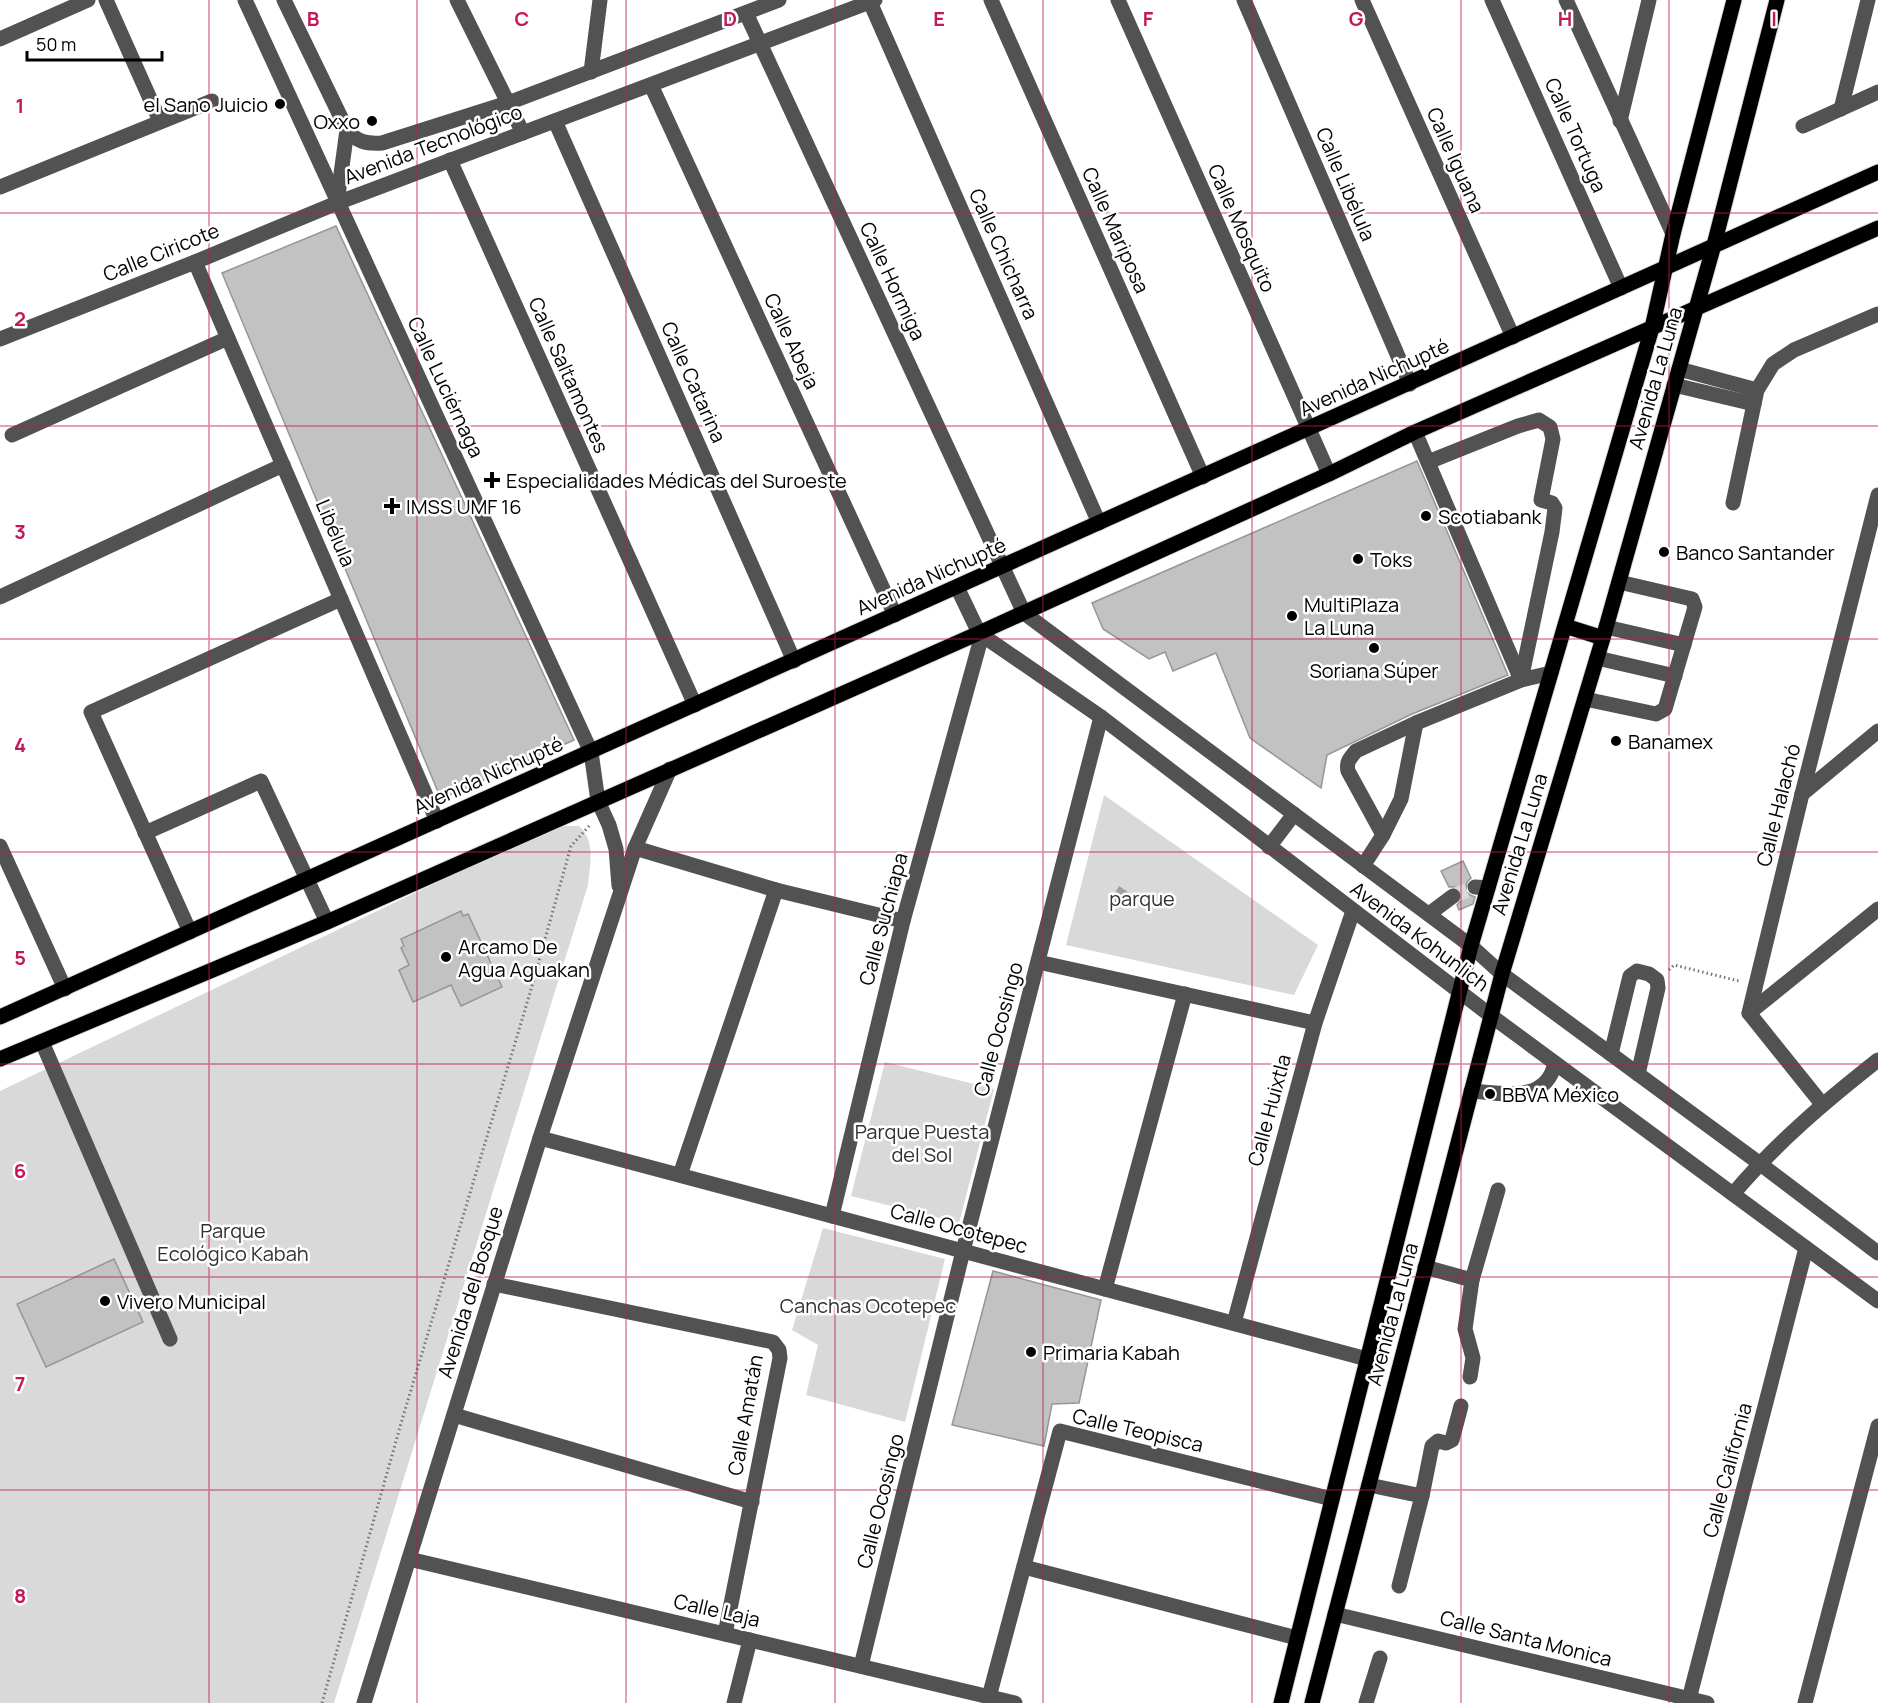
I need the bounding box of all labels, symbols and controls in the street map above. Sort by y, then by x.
text: B [307,5,320,32]
text: C [515,5,529,32]
text: D [723,5,737,32]
text: E [933,5,945,32]
text: F [1143,5,1154,32]
text: G [1349,5,1364,32]
text: H [1558,5,1572,32]
text: I [1771,5,1777,32]
scale bar [27,24,162,62]
text: 50 m [36,32,76,56]
street label: Calle Tortuga [1539,73,1613,197]
place label: el Sano Juicio [143,91,268,118]
text: 1 [16,92,24,119]
marker: el Sano Juicio [273,97,287,111]
street label: Avenida Tecnológico [340,97,526,190]
street label: Calle Iguana [1421,103,1491,217]
place label: Oxxo [313,108,360,135]
marker: Oxxo [365,114,379,128]
street label: Calle Libélula [1310,123,1382,245]
street label: Calle Mosquito [1202,160,1282,296]
street label: Calle Mariposa [1076,163,1156,297]
street label: Calle Chicharra [963,184,1045,324]
street label: Calle Ciricote [99,216,223,288]
street label: Calle Hormiga [854,217,932,345]
street label: Calle Abeja [758,289,826,393]
street label: Calle Saltamontes [522,293,616,457]
street label: Avenida La Luna [1622,304,1688,452]
text: 2 [14,305,26,332]
street label: Calle Luciérnaga [401,312,491,462]
street label: Calle Catarina [655,317,733,447]
street label: Avenida Nichupté [1295,332,1453,422]
place label: Especialidades Médicas del Suroeste [506,467,847,494]
marker: Especialidades Médicas del Suroeste [483,471,501,489]
place label: IMSS UMF 16 [406,493,522,520]
street label: Libélula [310,495,362,571]
marker: IMSS UMF 16 [383,497,401,515]
place label: Scotiabank [1438,503,1543,530]
marker: Scotiabank [1419,509,1433,523]
text: 3 [14,518,26,545]
street label: Avenida Nichupté [852,531,1010,621]
place label: Banco Santander [1676,539,1835,566]
marker: Banco Santander [1657,545,1671,559]
place label: Toks [1370,546,1412,573]
marker: Toks [1351,552,1365,566]
place label: MultiPlaza La Luna [1304,591,1399,641]
marker: MultiPlaza La Luna [1285,609,1299,623]
marker: Soriana Súper [1367,641,1381,655]
place label: Soriana Súper [1309,657,1439,684]
place label: Banamex [1628,728,1714,755]
street label: Avenida Nichupté [409,730,567,820]
text: 4 [14,731,26,758]
marker: Banamex [1609,734,1623,748]
street label: Calle Halachó [1750,741,1806,869]
street label: Avenida La Luna [1485,770,1553,918]
street label: Calle Suchiapa [852,850,914,988]
street label: Avenida Kohunlich [1345,875,1495,997]
park label: parque [1109,885,1175,912]
place label: Arcamo De Agua Aguakan [458,933,590,983]
text: 5 [14,944,26,971]
marker: Arcamo De Agua Aguakan [439,950,453,964]
street label: Calle Ocosingo [967,959,1029,1099]
street label: Calle Huixtla [1241,1051,1297,1169]
place label: BBVA México [1502,1081,1619,1108]
marker: BBVA México [1483,1087,1497,1101]
park label: Parque Puesta del Sol [855,1118,989,1168]
text: 6 [14,1157,26,1184]
street label: Calle Ocotepec [887,1197,1031,1259]
street label: Avenida del Bosque [431,1203,509,1381]
park label: Parque Ecológico Kabah [157,1217,309,1267]
street label: Avenida La Luna [1360,1240,1424,1388]
place label: Vivero Municipal [117,1288,266,1315]
park label: Canchas Ocotepec [780,1292,956,1319]
marker: Vivero Municipal [98,1294,112,1308]
place label: Primaria Kabah [1043,1339,1180,1366]
marker: Primaria Kabah [1024,1345,1038,1359]
street label: Calle Amatán [721,1352,769,1478]
text: 7 [15,1370,25,1397]
street label: Calle California [1696,1400,1758,1540]
street label: Calle Teopisca [1070,1402,1206,1458]
street label: Calle Ocosingo [850,1431,910,1571]
text: 8 [14,1582,26,1609]
street label: Calle Laja [671,1587,763,1633]
street label: Calle Santa Monica [1437,1604,1615,1672]

